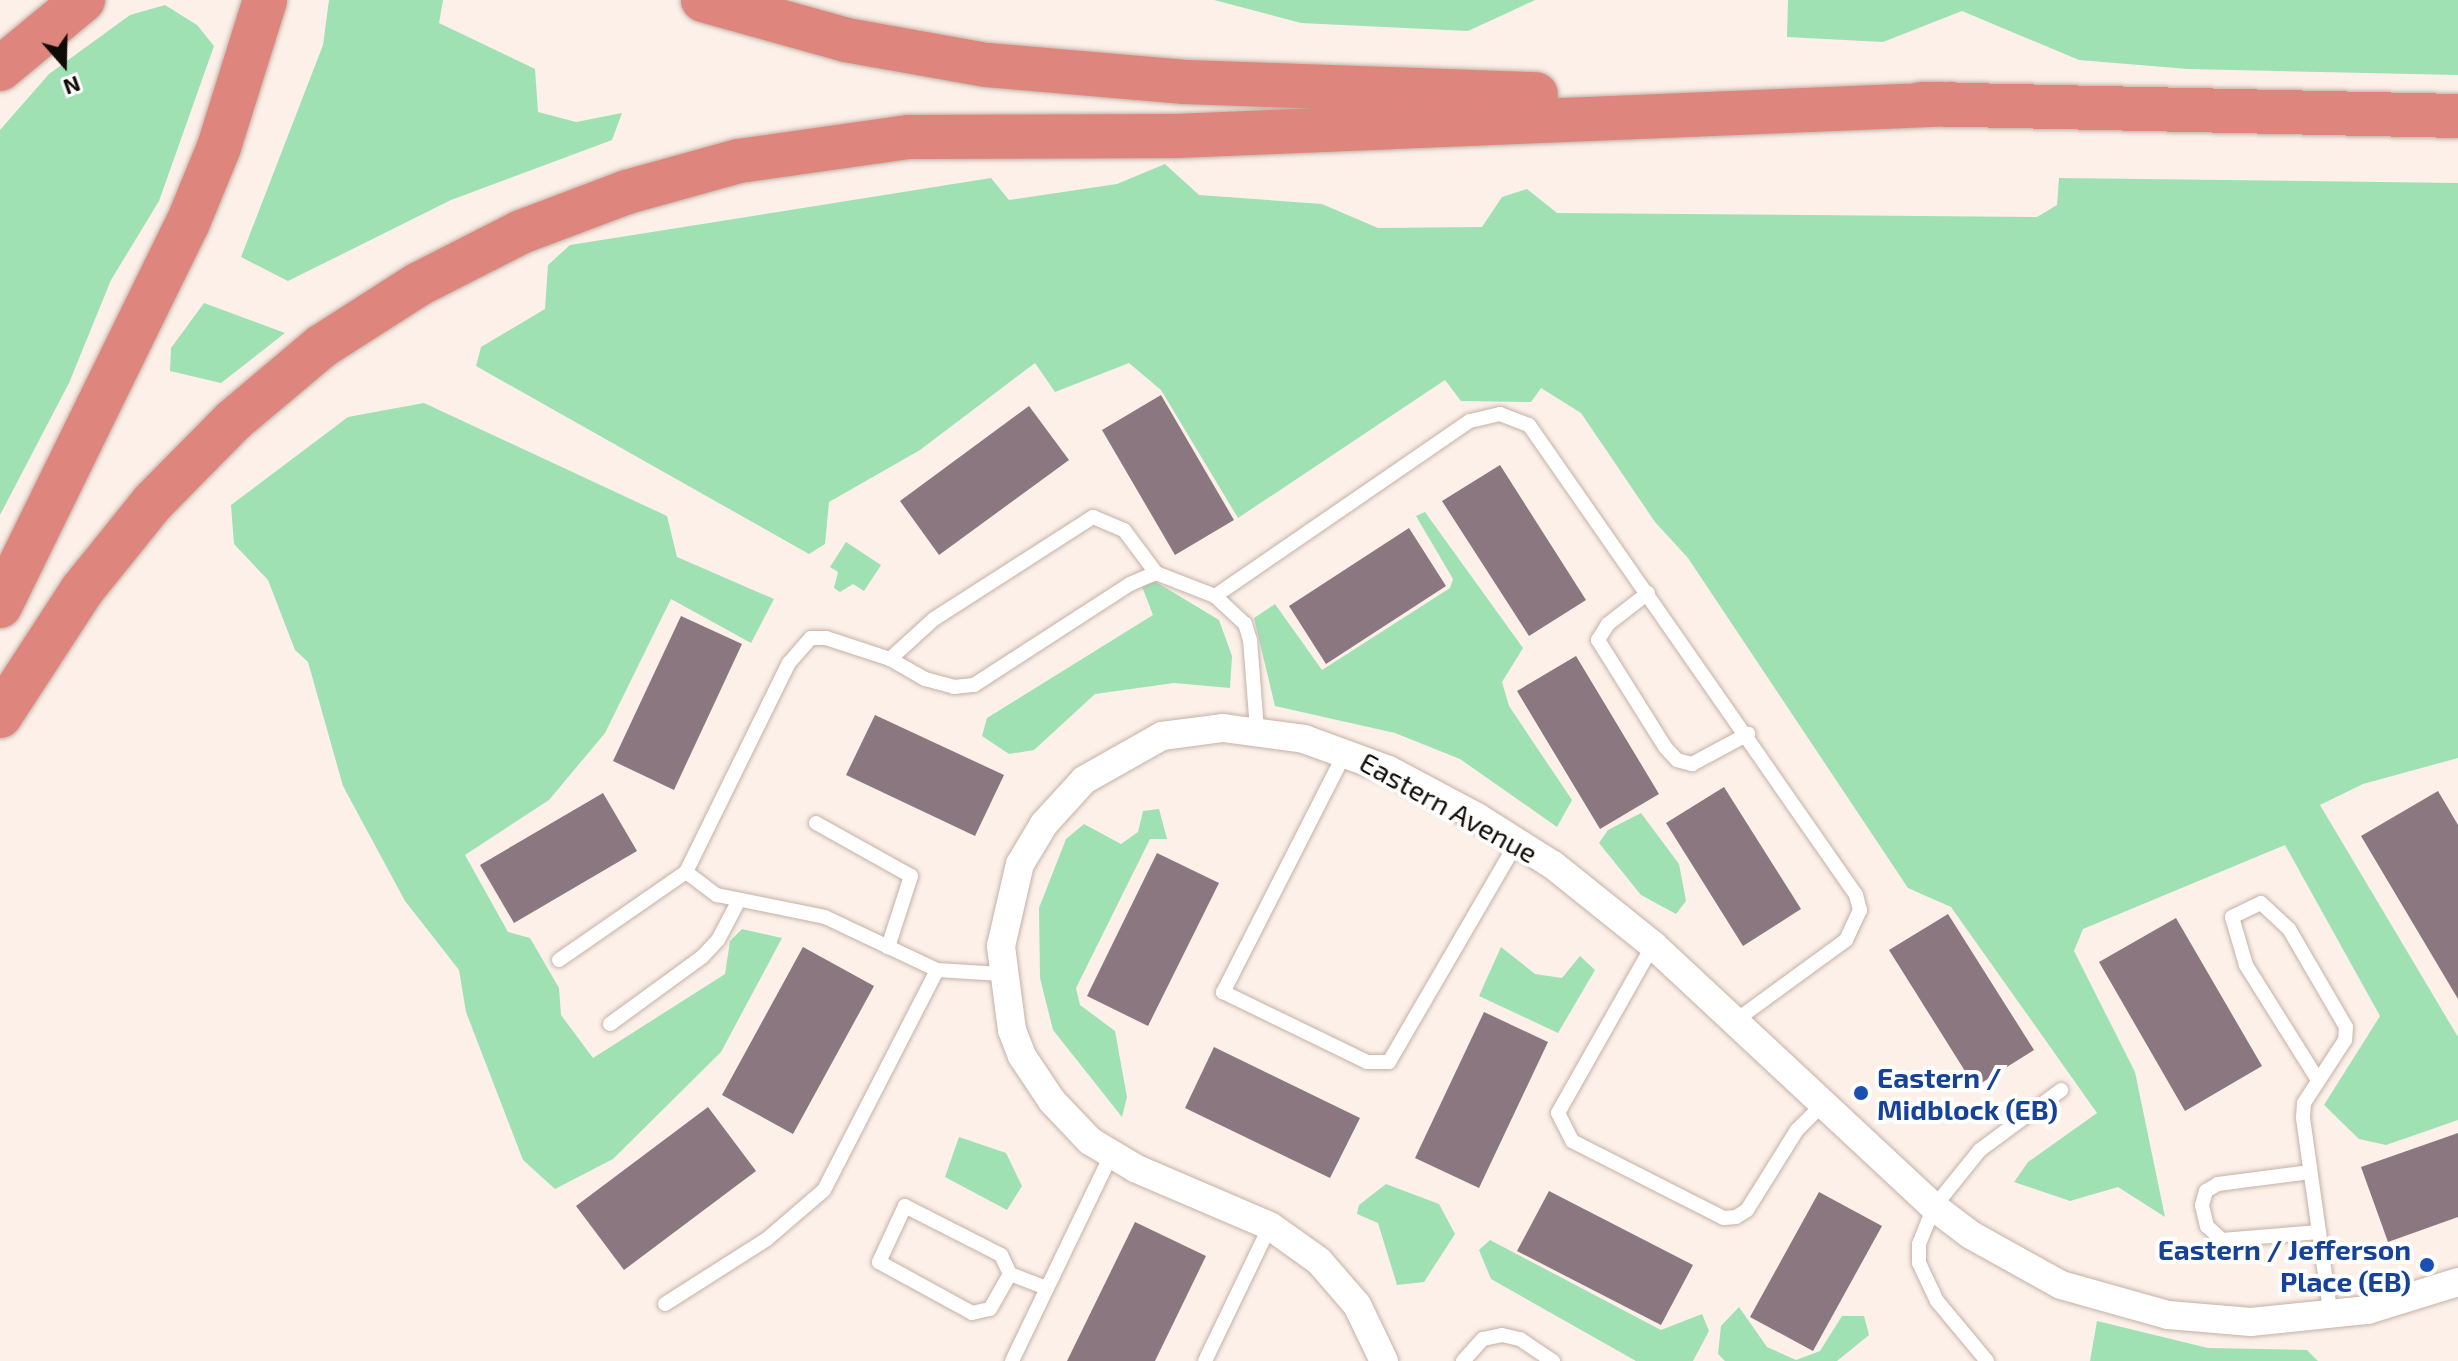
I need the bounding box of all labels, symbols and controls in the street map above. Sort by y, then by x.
north arrow [24,24,104,104]
text: N [60,72,84,101]
street label: Eastern Avenue [1354,744,1544,870]
place label: Eastern / Midblock (EB) [1877,1060,2058,1126]
marker: Eastern / Midblock (EB) [1852,1084,1870,1102]
place label: Eastern / Jefferson Place (EB) [2157,1232,2411,1298]
marker: Eastern / Jefferson Place (EB) [2418,1256,2436,1274]

